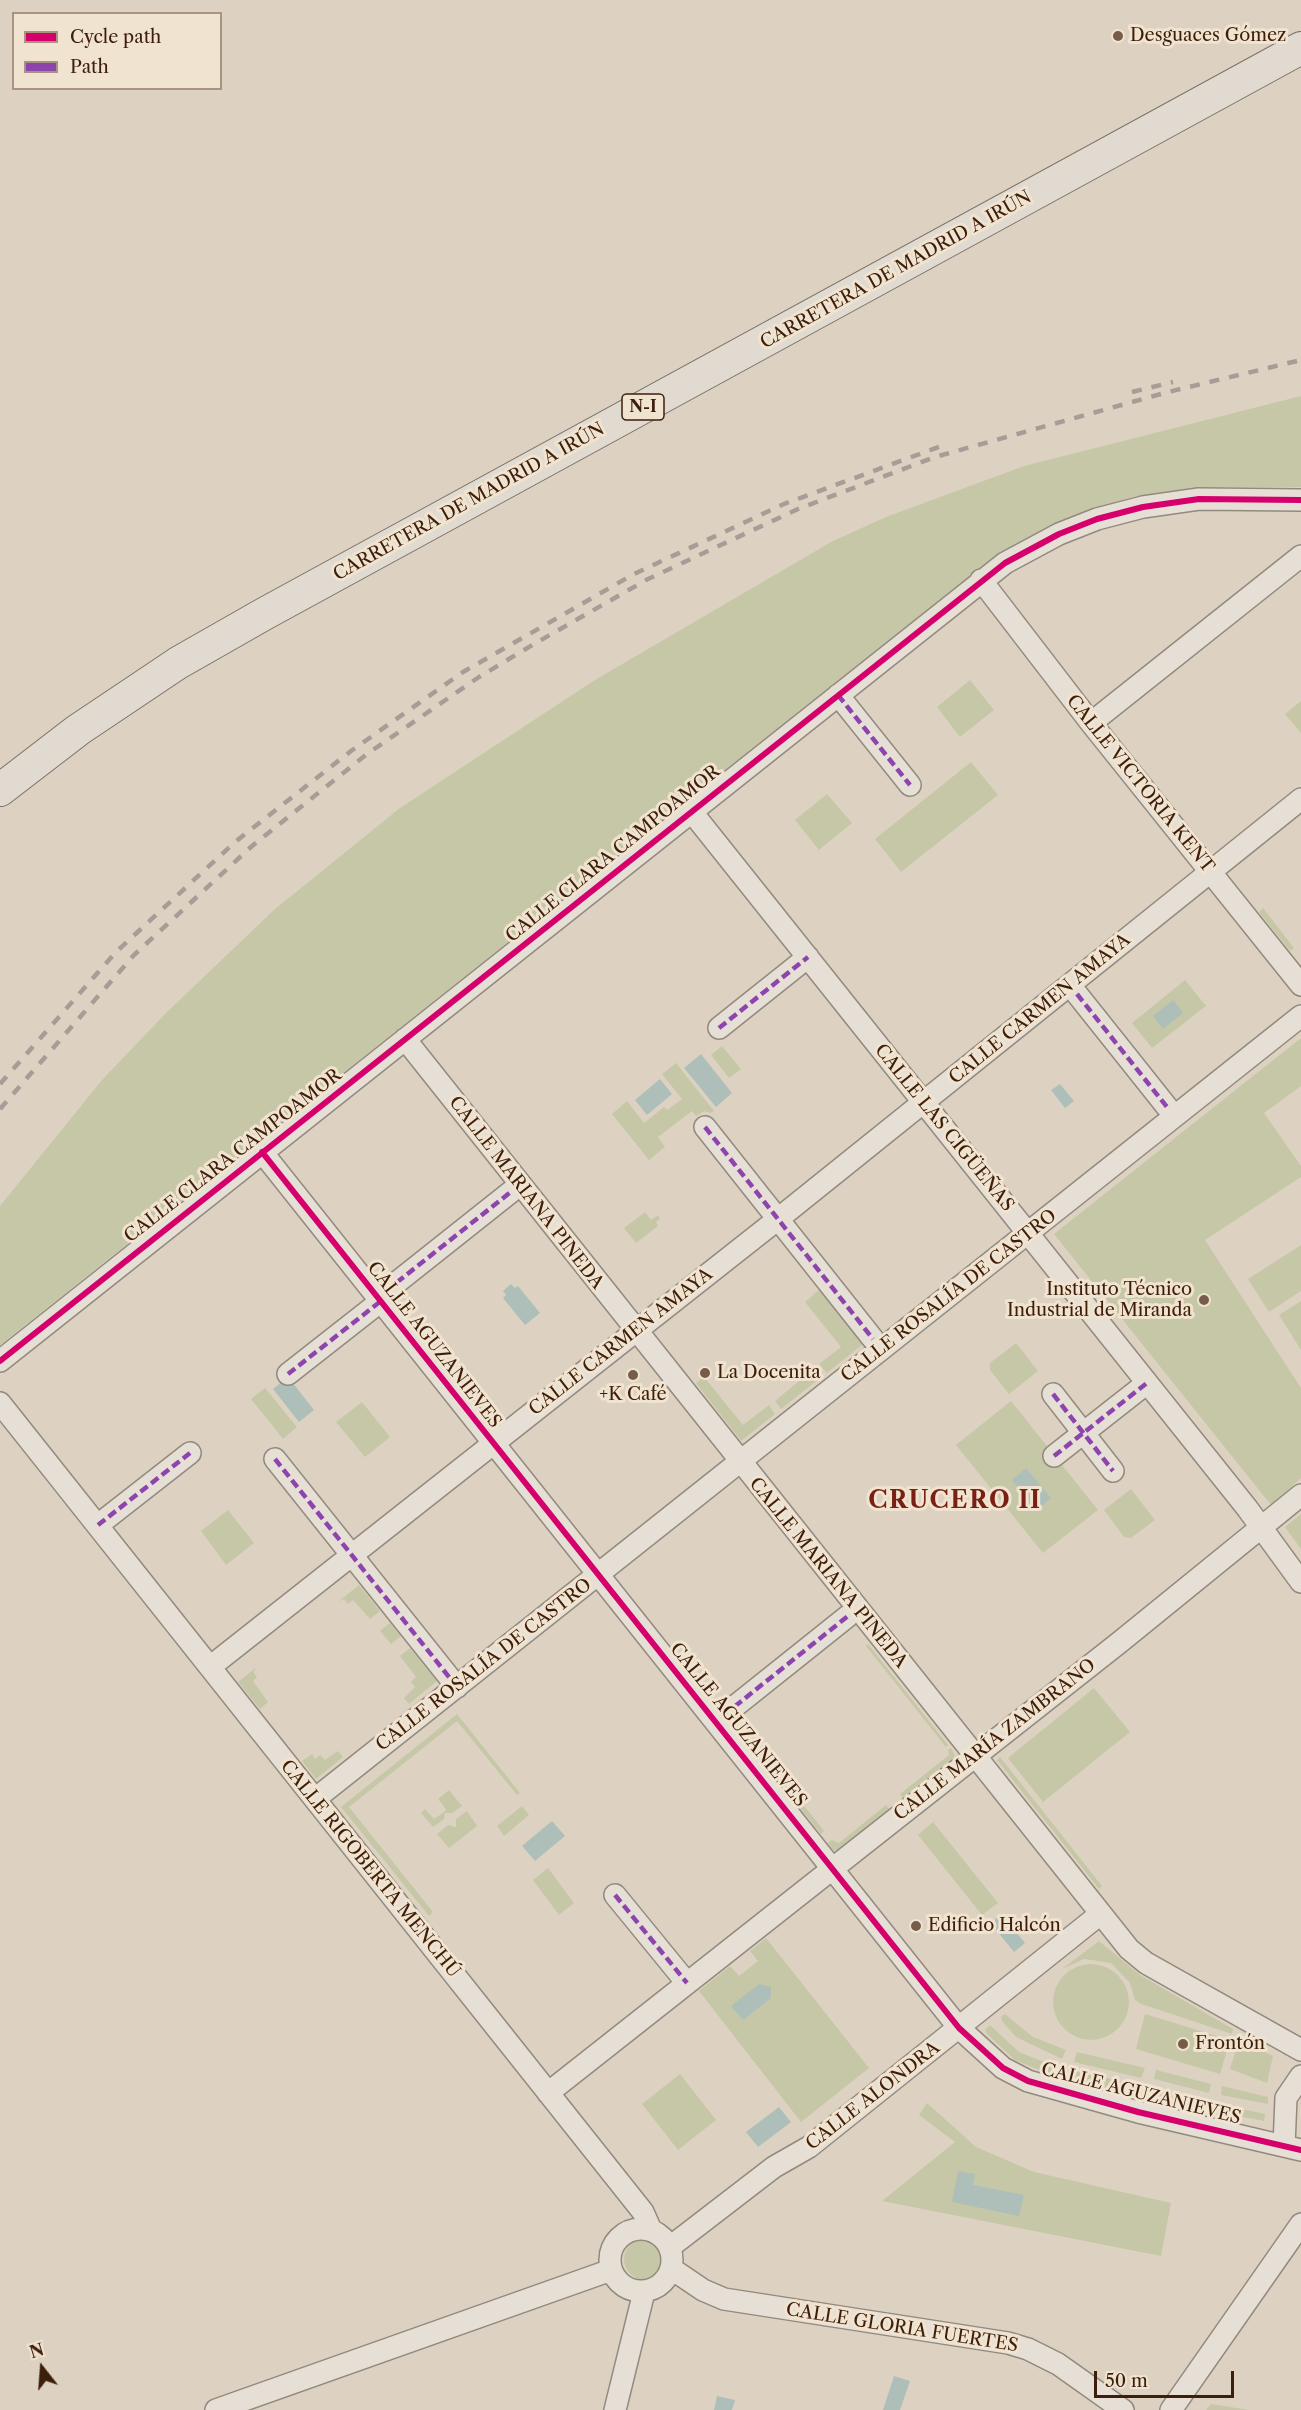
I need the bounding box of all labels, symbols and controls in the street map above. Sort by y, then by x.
legend [12,12,222,90]
place label: Desguaces Gómez [1130,25,1286,47]
text: Cycle path [70,26,161,48]
marker: Desguaces Gómez [1111,29,1125,43]
text: Path [70,56,109,78]
street label: CARRETERA DE MADRID A IRÚN [757,186,1035,354]
road number: N-I [622,394,664,420]
street label: CARRETERA DE MADRID A IRÚN [330,418,608,586]
street label: CALLE VICTORIA KENT [1062,691,1218,877]
street label: CALLE CLARA CAMPOAMOR [502,761,724,947]
street label: CALLE CARMEN AMAYA [945,929,1135,1089]
street label: CALLE LAS CIGÜEÑAS [870,1040,1018,1216]
street label: CALLE CLARA CAMPOAMOR [120,1065,346,1247]
street label: CALLE MARIANA PINEDA [444,1092,608,1294]
street label: CALLE ROSALÍA DE CASTRO [837,1205,1061,1387]
street label: CALLE AGUZANIEVES [362,1258,506,1432]
street label: CALLE CARMEN AMAYA [525,1264,717,1420]
place label: Instituto Técnico Industrial de Miranda [1007,1279,1192,1322]
marker: Instituto Técnico Industrial de Miranda [1197,1293,1211,1307]
place label: La Docenita [717,1362,821,1384]
marker: La Docenita [698,1366,712,1380]
marker: +K Café [626,1368,640,1382]
place label: +K Café [599,1384,667,1406]
street label: CALLE MARIANA PINEDA [744,1473,912,1673]
district label: CRUCERO II [868,1487,1042,1515]
street label: CALLE ROSALÍA DE CASTRO [372,1574,596,1756]
street label: CALLE AGUZANIEVES [665,1639,811,1811]
street label: CALLE MARÍA ZAMBRANO [890,1655,1100,1825]
street label: CALLE RIGOBERTA MENCHÚ [276,1756,464,1982]
place label: Edificio Halcón [928,1915,1061,1937]
marker: Edificio Halcón [909,1919,923,1933]
place label: Frontón [1195,2033,1265,2055]
street label: CALLE ALONDRA [802,2037,944,2155]
marker: Frontón [1176,2037,1190,2051]
street label: CALLE AGUZANIEVES [1039,2059,1243,2129]
street label: CALLE GLORIA FUERTES [784,2299,1020,2357]
north arrow [12,2338,72,2398]
text: N [27,2339,46,2362]
scale bar [1097,2359,1236,2397]
text: 50 m [1105,2370,1148,2392]

